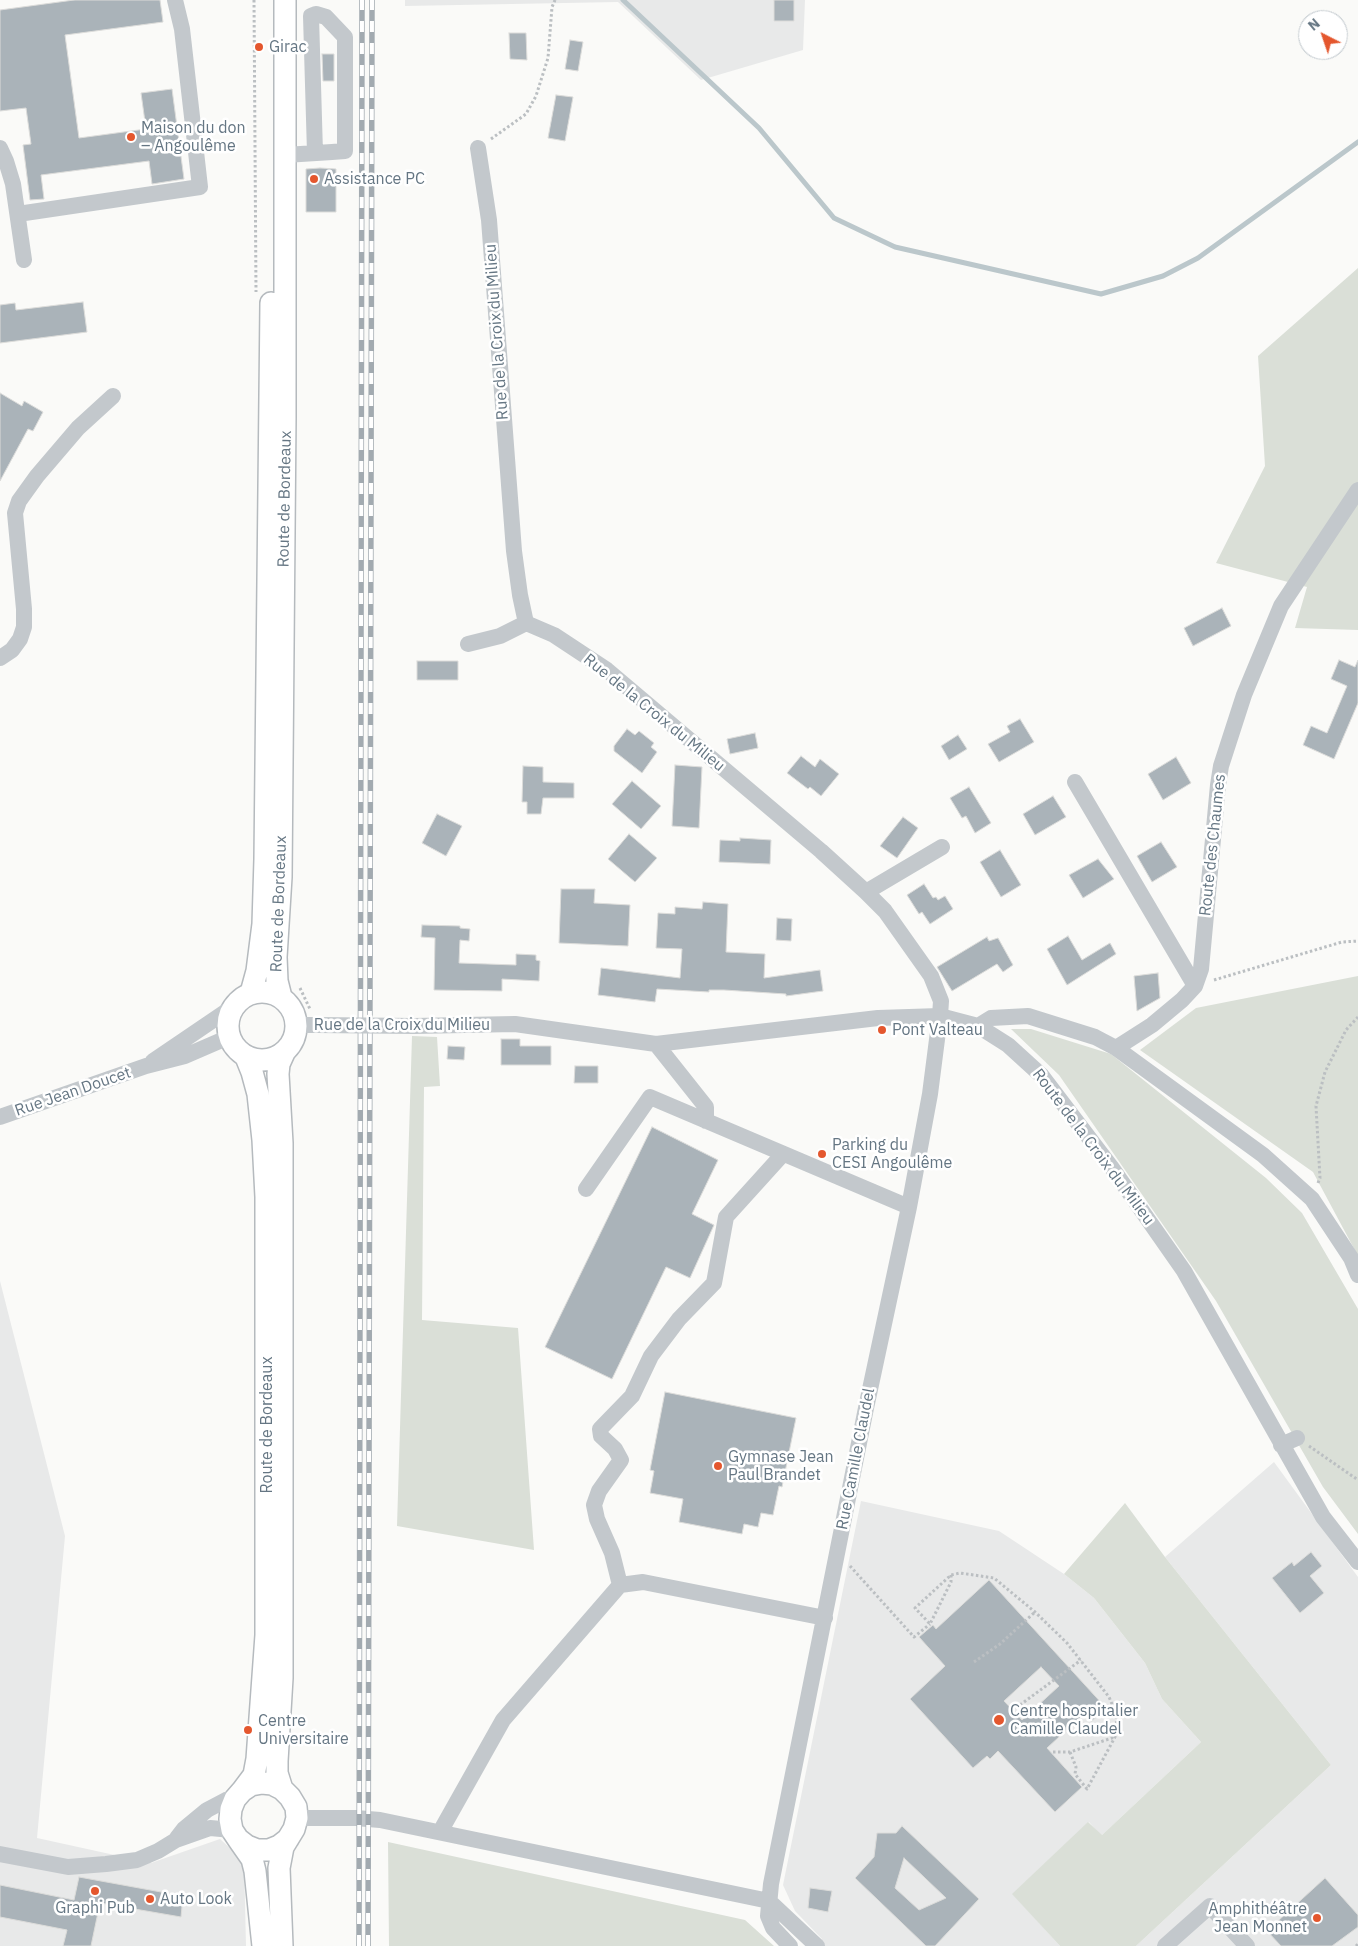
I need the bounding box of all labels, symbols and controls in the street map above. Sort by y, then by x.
north arrow [1298,10,1348,60]
text: N [1304,14,1324,35]
place label: Girac [269,37,307,57]
marker: Girac [253,41,265,53]
place label: Maison du don – Angoulême [141,118,246,156]
marker: Maison du don – Angoulême [125,131,137,143]
place label: Assistance PC [324,169,425,189]
marker: Assistance PC [308,173,320,185]
street label: Rue de la Croix du Milieu [481,243,513,421]
street label: Route de Bordeaux [274,430,296,568]
street label: Rue de la Croix du Milieu [579,650,729,776]
street label: Route des Chaumes [1196,773,1230,917]
street label: Route de Bordeaux [267,835,291,973]
street label: Rue de la Croix du Milieu [314,1015,490,1035]
place label: Pont Valteau [892,1020,983,1040]
marker: Pont Valteau [876,1024,888,1036]
street label: Rue Jean Doucet [12,1063,134,1121]
street label: Route de la Croix du Milieu [1028,1065,1158,1229]
place label: Parking du CESI Angoulême [832,1135,952,1173]
marker: Parking du CESI Angoulême [816,1148,828,1160]
street label: Route de Bordeaux [257,1357,277,1493]
street label: Rue Camille Claudel [833,1387,879,1531]
place label: Gymnase Jean Paul Brandet [728,1447,834,1485]
marker: Gymnase Jean Paul Brandet [712,1460,724,1472]
place label: Centre hospitalier Camille Claudel [1010,1701,1138,1739]
place label: Centre Universitaire [258,1711,349,1749]
marker: Centre hospitalier Camille Claudel [992,1713,1006,1727]
marker: Centre Universitaire [242,1724,254,1736]
marker: Graphi Pub [89,1885,101,1897]
place label: Auto Look [160,1889,232,1909]
marker: Auto Look [144,1893,156,1905]
place label: Graphi Pub [55,1898,135,1918]
place label: Amphithéâtre Jean Monnet [1208,1899,1307,1937]
marker: Amphithéâtre Jean Monnet [1311,1912,1323,1924]

